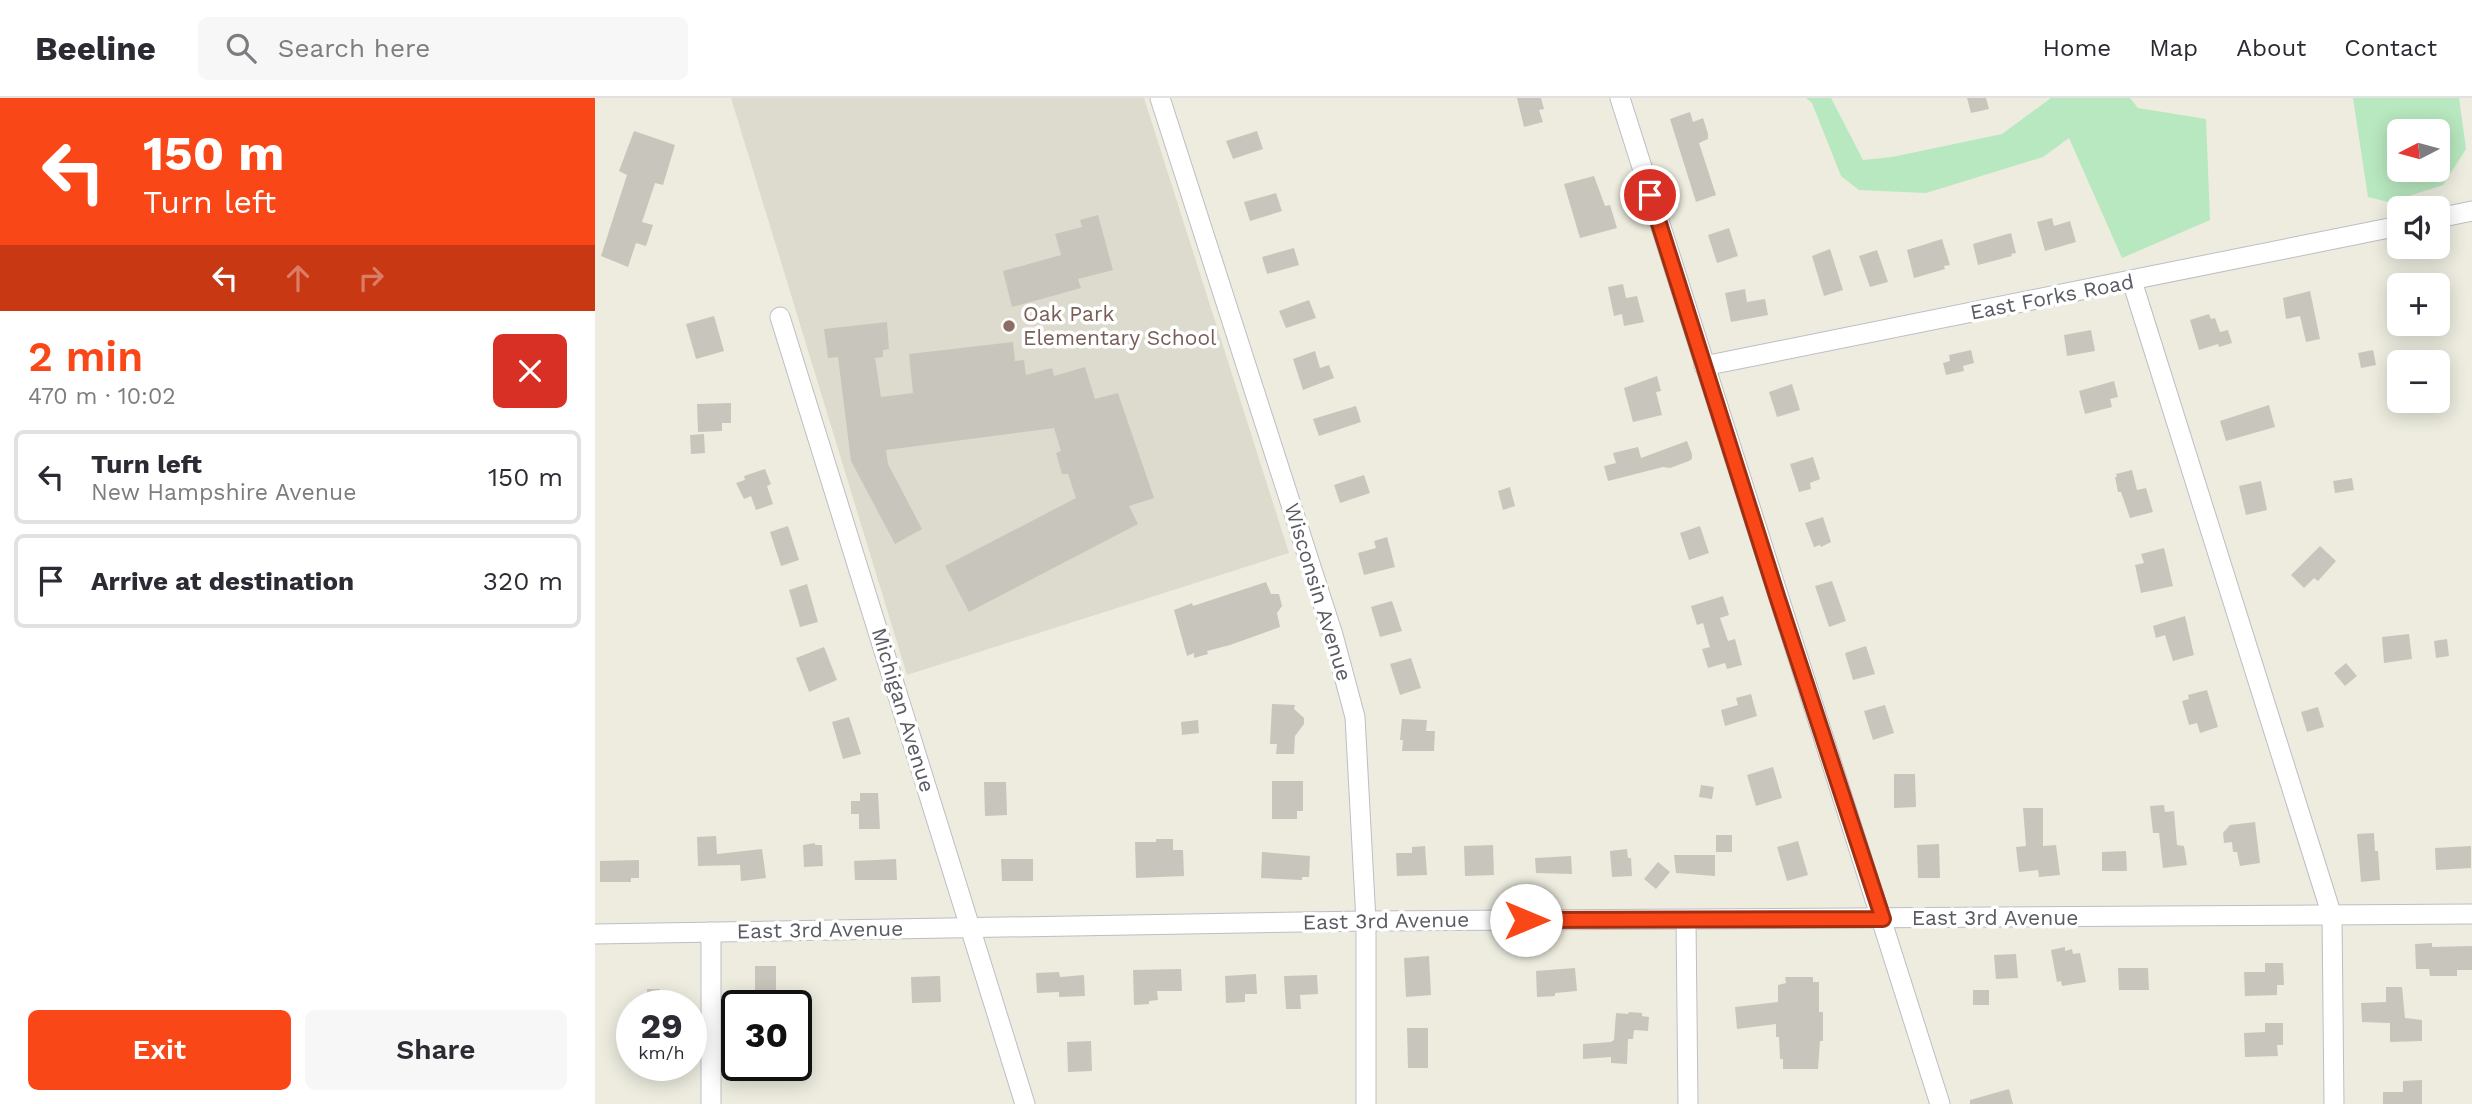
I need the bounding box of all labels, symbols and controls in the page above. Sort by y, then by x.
search box [198,17,688,80]
text: Beeline [35,29,156,68]
icon: search [222,29,260,67]
text: Search here [278,33,430,63]
text: Home [2043,34,2111,62]
text: Map [2149,34,2198,62]
text: About [2236,34,2306,62]
text: Contact [2344,34,2437,62]
north arrow [2387,119,2450,182]
map controls [2387,119,2450,413]
text: 150 m [143,124,284,182]
icon: left [28,126,119,217]
pin [1620,165,1680,225]
icon: arrive [1631,176,1669,214]
text: Turn left [143,183,276,221]
button: sound [2387,196,2450,259]
icon: left [206,259,244,297]
icon: ahead [279,259,317,297]
icon: right [352,259,390,297]
street label: East Forks Road [1968,268,2136,325]
button: + [2387,273,2450,336]
place label: Oak Park Elementary School [1023,301,1217,350]
marker: Oak Park Elementary School [1001,318,1017,334]
text: 2 min [28,332,143,381]
button: close [493,334,567,408]
button: − [2387,350,2450,413]
text: 470 m · 10:02 [28,383,176,410]
text: Turn left [91,449,202,479]
icon: left [32,458,70,496]
text: 150 m [488,462,563,492]
text: New Hampshire Avenue [91,479,356,506]
street label: Wisconsin Avenue [1280,500,1357,684]
icon: arrive [32,562,70,600]
text: Arrive at destination [91,566,354,596]
text: 320 m [483,566,563,596]
street label: Michigan Avenue [867,625,940,795]
position arrow [1489,883,1563,957]
street label: East 3rd Avenue [1912,905,2078,930]
street label: East 3rd Avenue [1303,907,1469,934]
street label: East 3rd Avenue [737,916,903,943]
speed limit sign: 30 [721,990,812,1081]
text: 29 [640,1005,683,1047]
button: Exit [28,1010,291,1090]
button: Share [305,1010,567,1090]
text: km/h [638,1042,685,1063]

